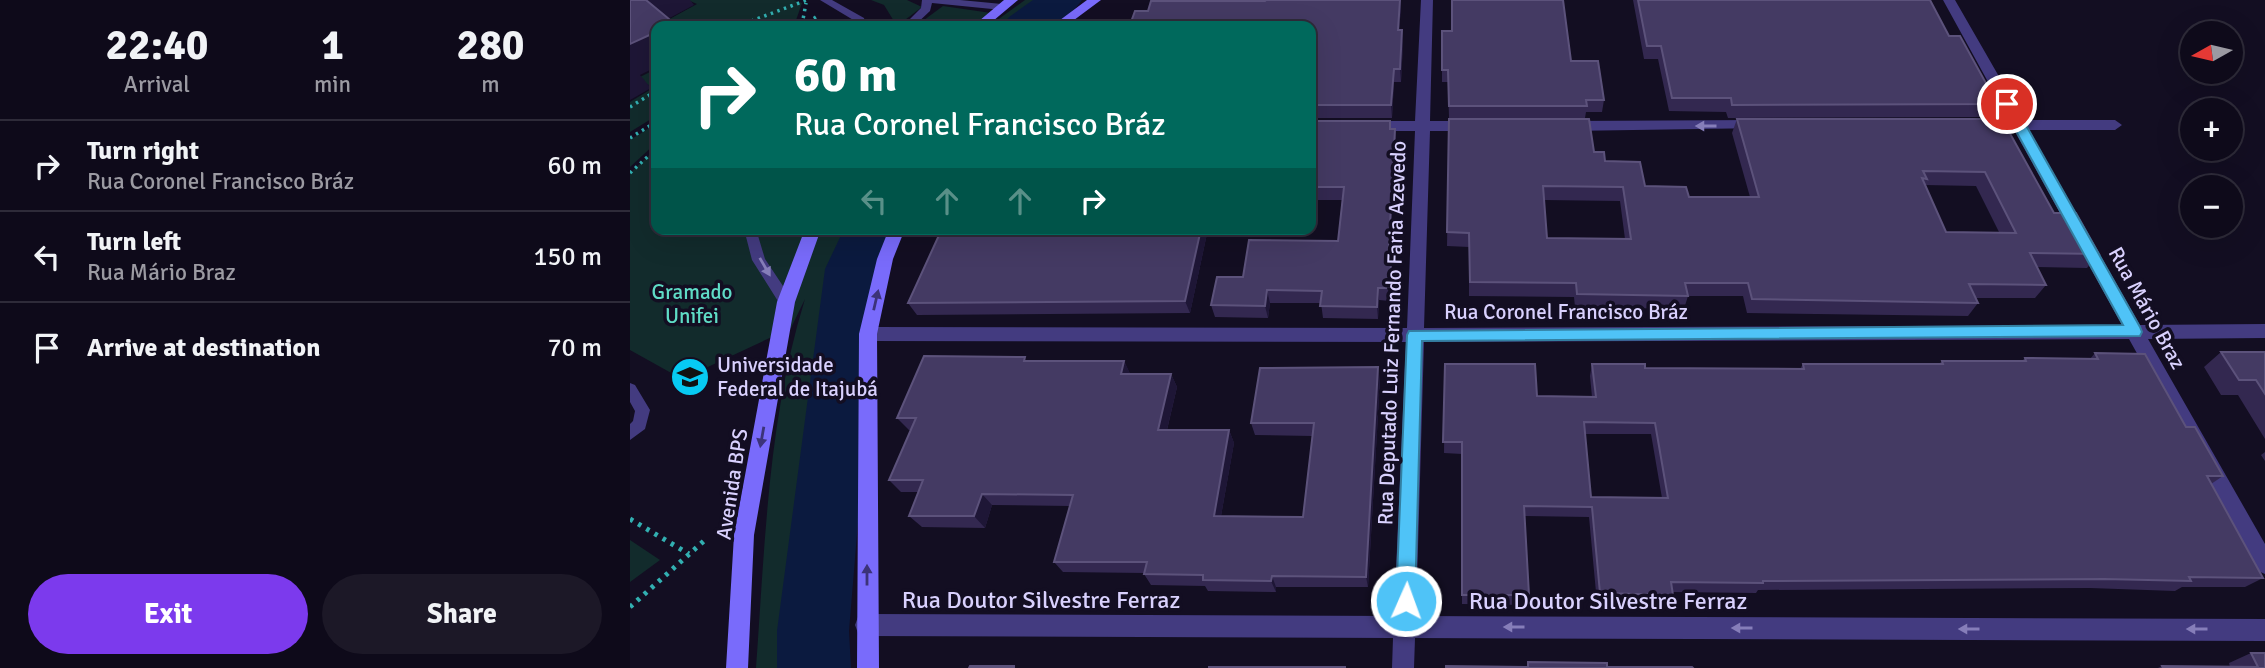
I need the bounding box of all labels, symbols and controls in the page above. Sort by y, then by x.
text: 22:40 [105,20,209,71]
text: 1 [321,20,344,71]
text: 280 [456,20,525,71]
north arrow [2180,21,2244,84]
map controls [2180,21,2243,238]
text: 60 m [794,45,897,105]
icon: right [679,49,770,140]
text: Arrival [124,70,190,99]
text: min [314,70,351,99]
text: m [481,70,500,99]
pin [1977,74,2037,134]
icon: arrive [1988,85,2026,123]
button: + [2180,98,2243,161]
text: Rua Coronel Francisco Bráz [794,105,1166,144]
one-way arrow [1695,120,1717,131]
text: Turn right [87,135,199,167]
street label: Rua Deputado Luiz Fernando Faria Azevedo [1372,140,1412,526]
icon: right [28,147,66,185]
text: 60 m [547,150,602,182]
text: Rua Coronel Francisco Bráz [87,167,354,196]
button: − [2180,175,2243,238]
icon: left [855,182,893,220]
icon: ahead [928,182,966,220]
icon: ahead [1001,182,1039,220]
icon: right [1074,182,1112,220]
text: Turn left [87,226,181,258]
icon: left [28,238,66,276]
text: 150 m [533,241,602,273]
street label: Rua Mário Braz [2103,242,2191,374]
text: Rua Mário Braz [87,258,236,287]
one-way arrow [758,258,771,277]
park label: Gramado Unifei [651,279,733,329]
one-way arrow [870,289,881,311]
street label: Rua Coronel Francisco Bráz [1444,299,1688,325]
icon: arrive [28,329,66,367]
text: Arrive at destination [87,332,320,364]
text: 70 m [547,332,602,364]
place label: Universidade Federal de Itajubá [717,352,878,402]
school or university icon: Universidade Federal de Itajubá [669,356,711,398]
one-way arrow [756,426,767,448]
street label: Avenida BPS [710,427,754,541]
one-way arrow [861,564,873,586]
position arrow [1369,564,1443,638]
button: Exit [28,574,308,654]
button: Share [322,574,602,654]
street label: Rua Doutor Silvestre Ferraz [902,585,1180,615]
street label: Rua Doutor Silvestre Ferraz [1469,586,1747,616]
one-way arrow [1503,621,1525,633]
one-way arrow [1731,622,1753,634]
one-way arrow [1958,623,1980,635]
one-way arrow [2186,623,2208,635]

